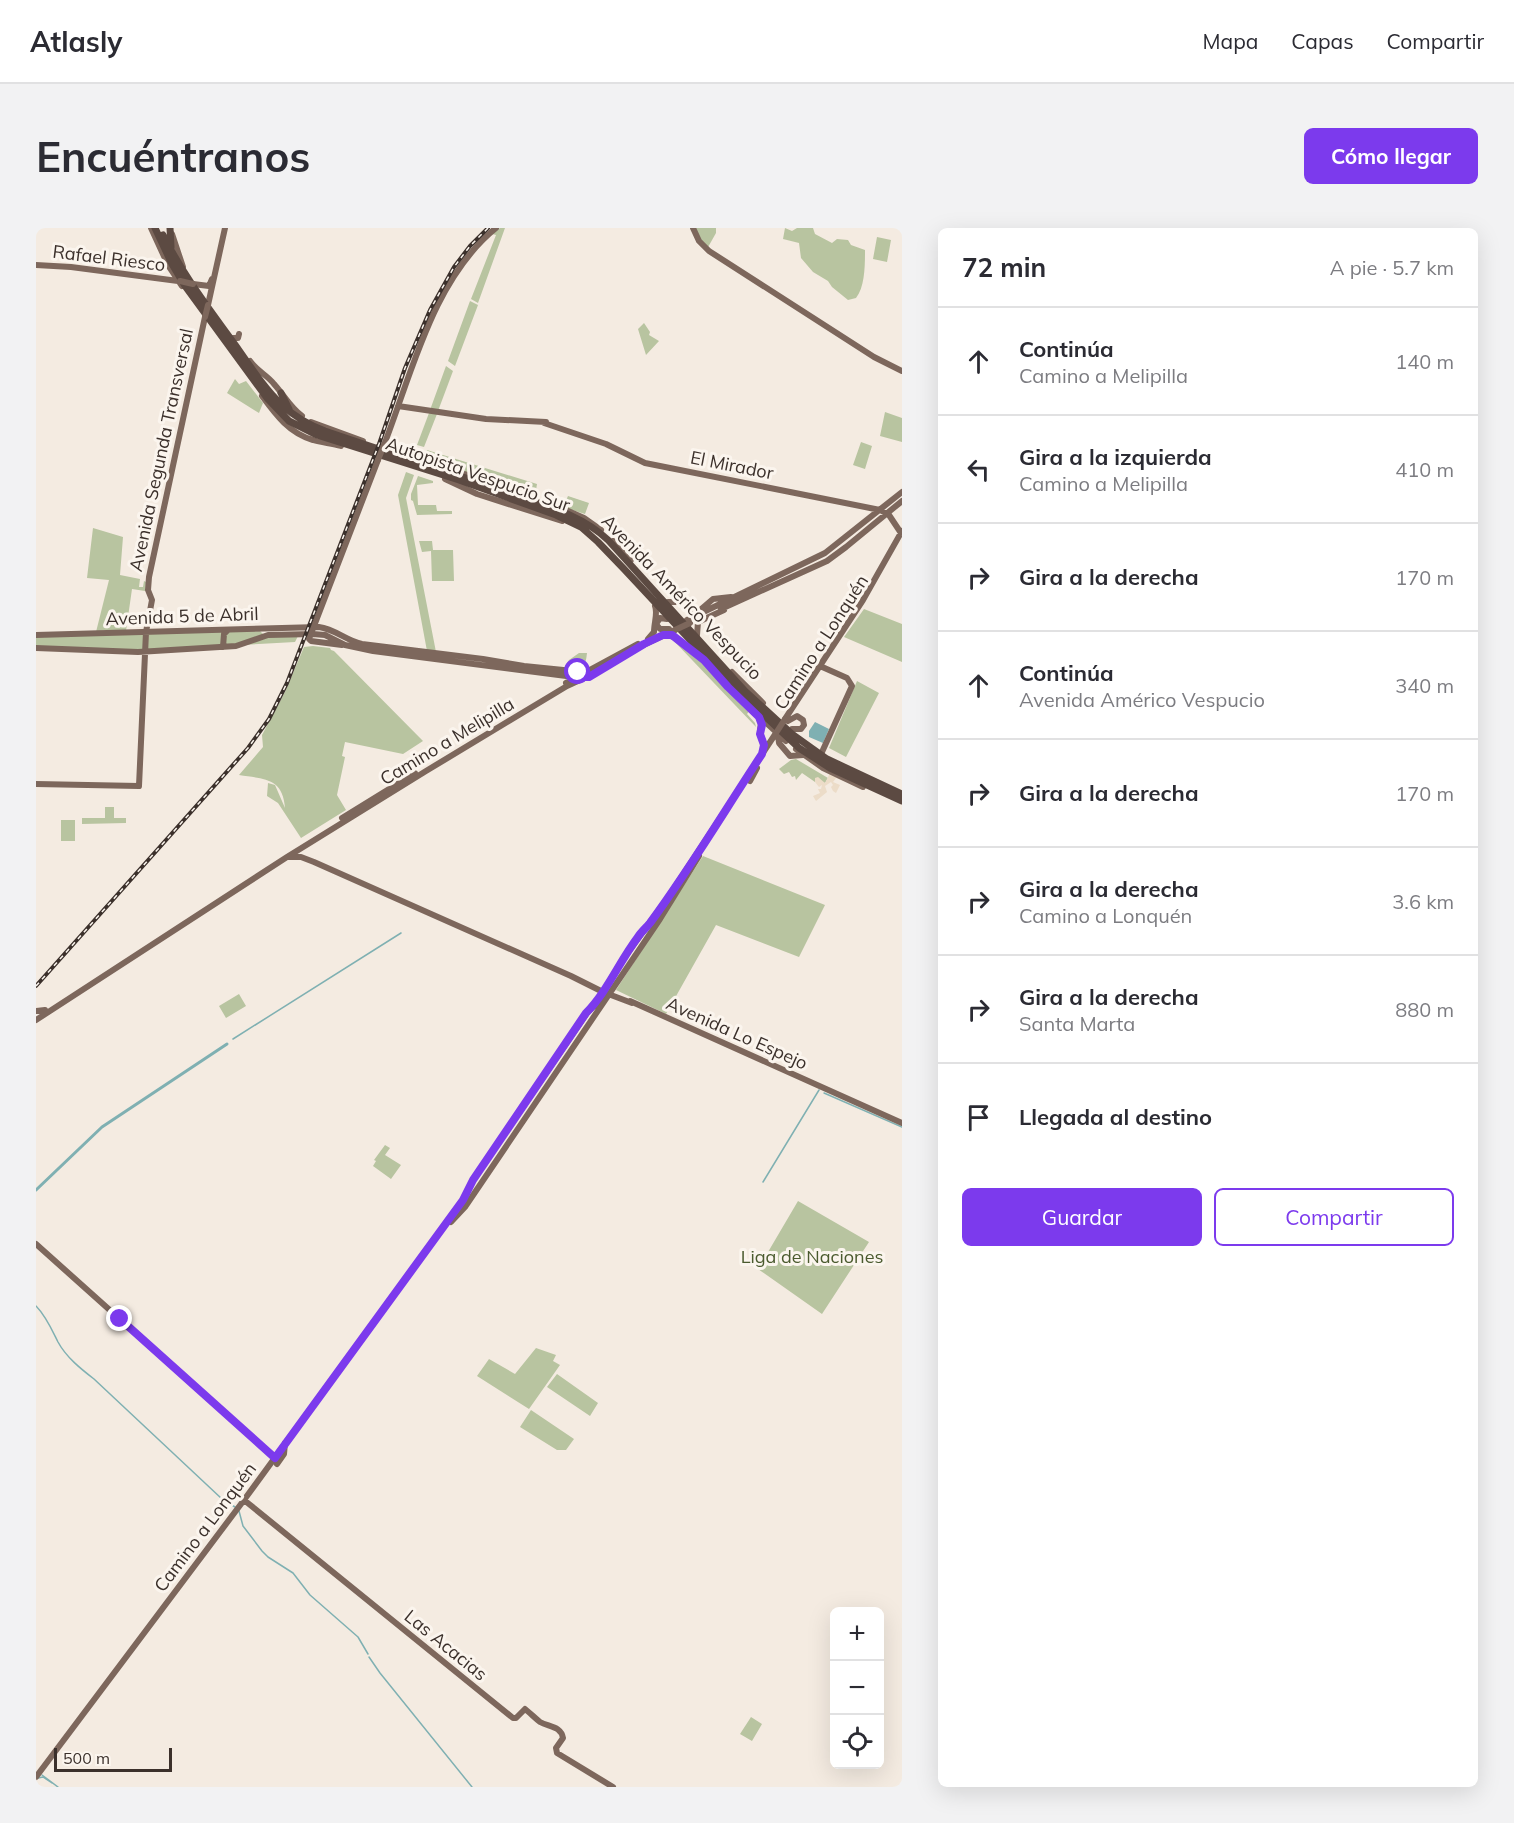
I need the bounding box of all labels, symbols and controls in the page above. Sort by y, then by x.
text: Atlasly [30,24,122,59]
text: Mapa [1203,28,1258,54]
text: Capas [1291,28,1354,54]
text: Compartir [1387,28,1484,54]
button: Cómo llegar [1304,128,1478,184]
text: Encuéntranos [36,130,310,183]
street label: Rafael Riesco [51,240,167,276]
text: 72 min [962,251,1046,284]
text: A pie · 5.7 km [1330,255,1454,280]
street label: Avenida Segunda Transversal [124,326,198,574]
text: Continúa [1019,335,1114,363]
icon: ahead [962,345,995,378]
text: 140 m [1395,349,1454,374]
text: Camino a Melipilla [1019,363,1188,388]
street label: Autopista Vespucio Sur [383,432,574,517]
text: Gira a la izquierda [1019,443,1212,471]
street label: El Mirador [689,446,776,484]
icon: left [962,453,995,486]
text: 410 m [1395,457,1454,482]
text: Camino a Melipilla [1019,471,1188,496]
street label: Avenida Américo Vespucio [597,509,767,685]
icon: right [962,561,995,594]
text: Gira a la derecha [1019,563,1199,591]
text: 170 m [1395,565,1454,590]
street label: Camino a Lonquén [769,570,873,714]
street label: Avenida 5 de Abril [105,602,259,630]
route start [564,658,590,684]
text: Continúa [1019,659,1114,687]
icon: ahead [962,669,995,702]
text: 340 m [1395,673,1454,698]
text: Avenida Américo Vespucio [1019,687,1265,712]
street label: Camino a Melipilla [376,692,518,790]
icon: right [962,777,995,810]
text: Gira a la derecha [1019,779,1199,807]
text: 170 m [1395,781,1454,806]
text: Gira a la derecha [1019,875,1199,903]
icon: right [962,885,995,918]
text: 3.6 km [1392,889,1454,914]
text: Camino a Lonquén [1019,903,1192,928]
text: Gira a la derecha [1019,983,1199,1011]
street label: Avenida Lo Espejo [663,992,811,1074]
icon: right [962,993,995,1026]
text: 880 m [1395,997,1454,1022]
text: Santa Marta [1019,1011,1135,1036]
icon: arrive [962,1101,995,1134]
text: Llegada al destino [1019,1103,1212,1131]
button: Guardar [962,1188,1202,1246]
button: Compartir [1214,1188,1454,1246]
park label: Liga de Naciones [741,1245,883,1268]
route end [106,1305,132,1331]
street label: Camino a Lonquén [149,1458,261,1596]
street label: Las Acacias [400,1605,492,1685]
map controls [830,1607,884,1769]
button: + [830,1607,884,1661]
button: − [830,1661,884,1715]
button: locate [830,1715,884,1769]
scale bar [54,1745,172,1772]
text: 500 m [63,1748,110,1768]

